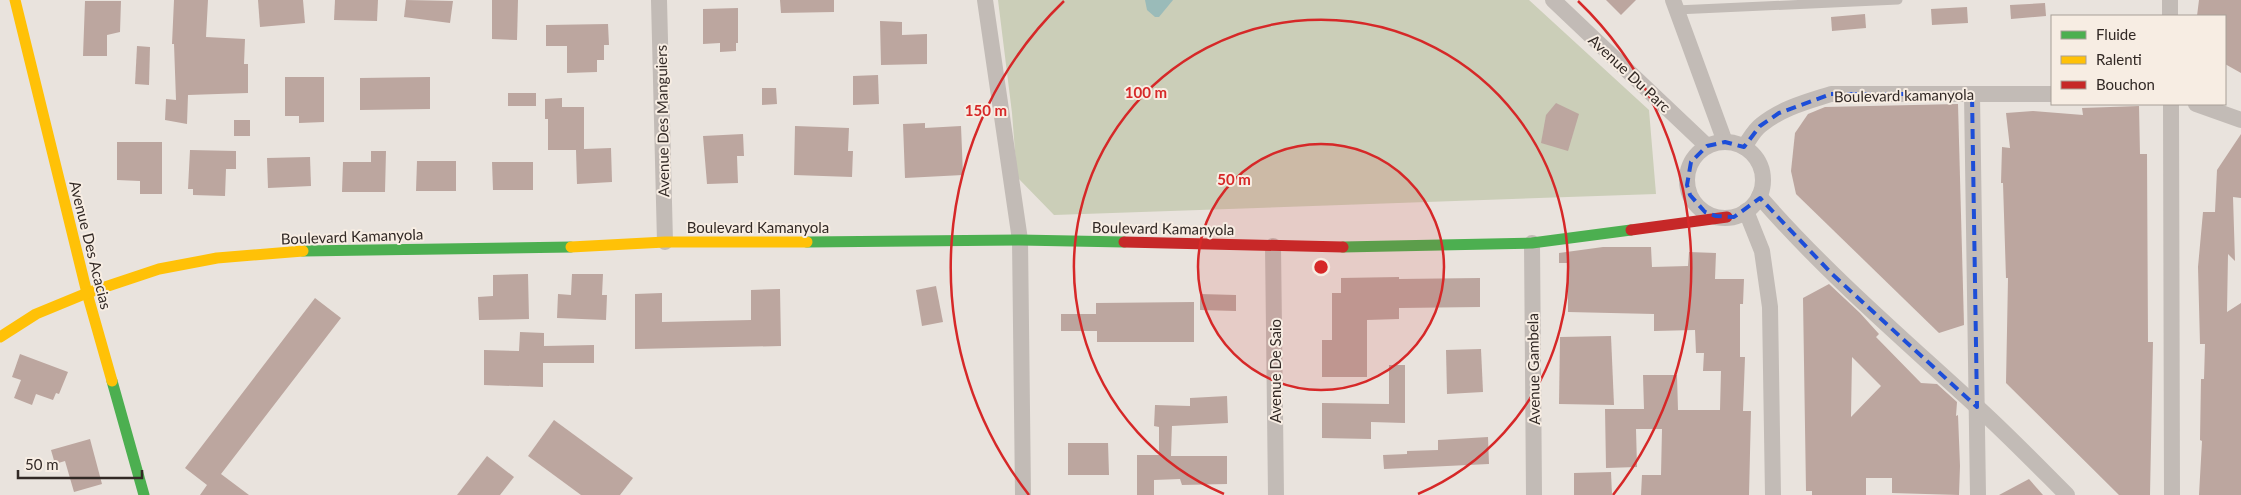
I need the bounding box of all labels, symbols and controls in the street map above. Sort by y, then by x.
legend [2051,15,2226,105]
text: Fluide [2096,25,2136,43]
street label: Avenue Du Parc [1585,30,1675,116]
street label: Avenue Des Manguiers [652,45,672,197]
text: Ralenti [2096,50,2142,68]
text: Bouchon [2096,75,2155,93]
text: 100 m [1125,83,1167,101]
street label: Boulevard kamanyola [1834,85,1974,105]
text: 150 m [965,101,1007,119]
text: 50 m [1217,170,1251,188]
street label: Avenue Des Acacias [66,179,116,311]
street label: Boulevard Kamanyola [687,218,829,236]
street label: Boulevard Kamanyola [1092,218,1234,238]
street label: Boulevard Kamanyola [280,225,424,247]
centre of rings [1312,258,1330,276]
street label: Avenue Gambela [1523,313,1543,425]
street label: Avenue De Saio [1266,319,1284,423]
scale bar [18,448,141,480]
text: 50 m [25,455,59,473]

